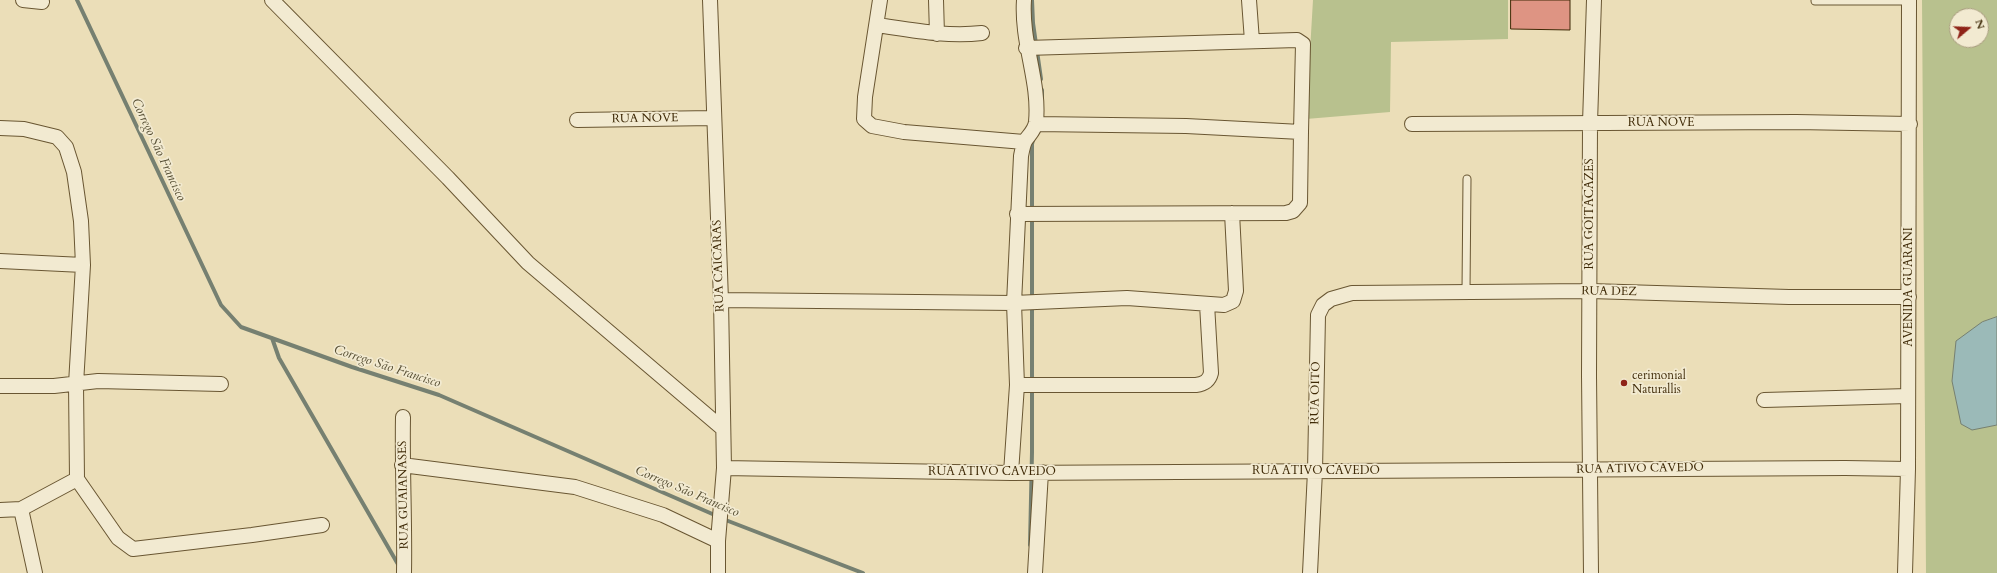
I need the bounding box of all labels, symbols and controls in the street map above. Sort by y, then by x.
north arrow [1949,8,1989,48]
text: N [1971,17,1989,31]
water label: Corrego São Francisco [127,96,189,204]
street label: RUA NOVE [612,111,678,127]
street label: RUA NOVE [1628,116,1694,130]
street label: RUA GOITACAZES [1583,159,1597,269]
street label: RUA CAICARAS [710,220,728,312]
street label: AVENIDA GUARANI [1902,227,1916,347]
street label: RUA DEZ [1581,284,1637,300]
water label: Corrego São Francisco [332,342,442,392]
street label: RUA OITO [1308,361,1324,425]
place label: cerimonial Naturallis [1632,369,1686,397]
marker: cerimonial Naturallis [1619,378,1629,388]
street label: RUA GUAIANASES [396,441,412,549]
street label: RUA ATIVO CAVEDO [1576,461,1704,477]
water label: Corrego São Francisco [633,463,741,521]
street label: RUA ATIVO CAVEDO [1252,464,1380,478]
street label: RUA ATIVO CAVEDO [928,465,1056,479]

